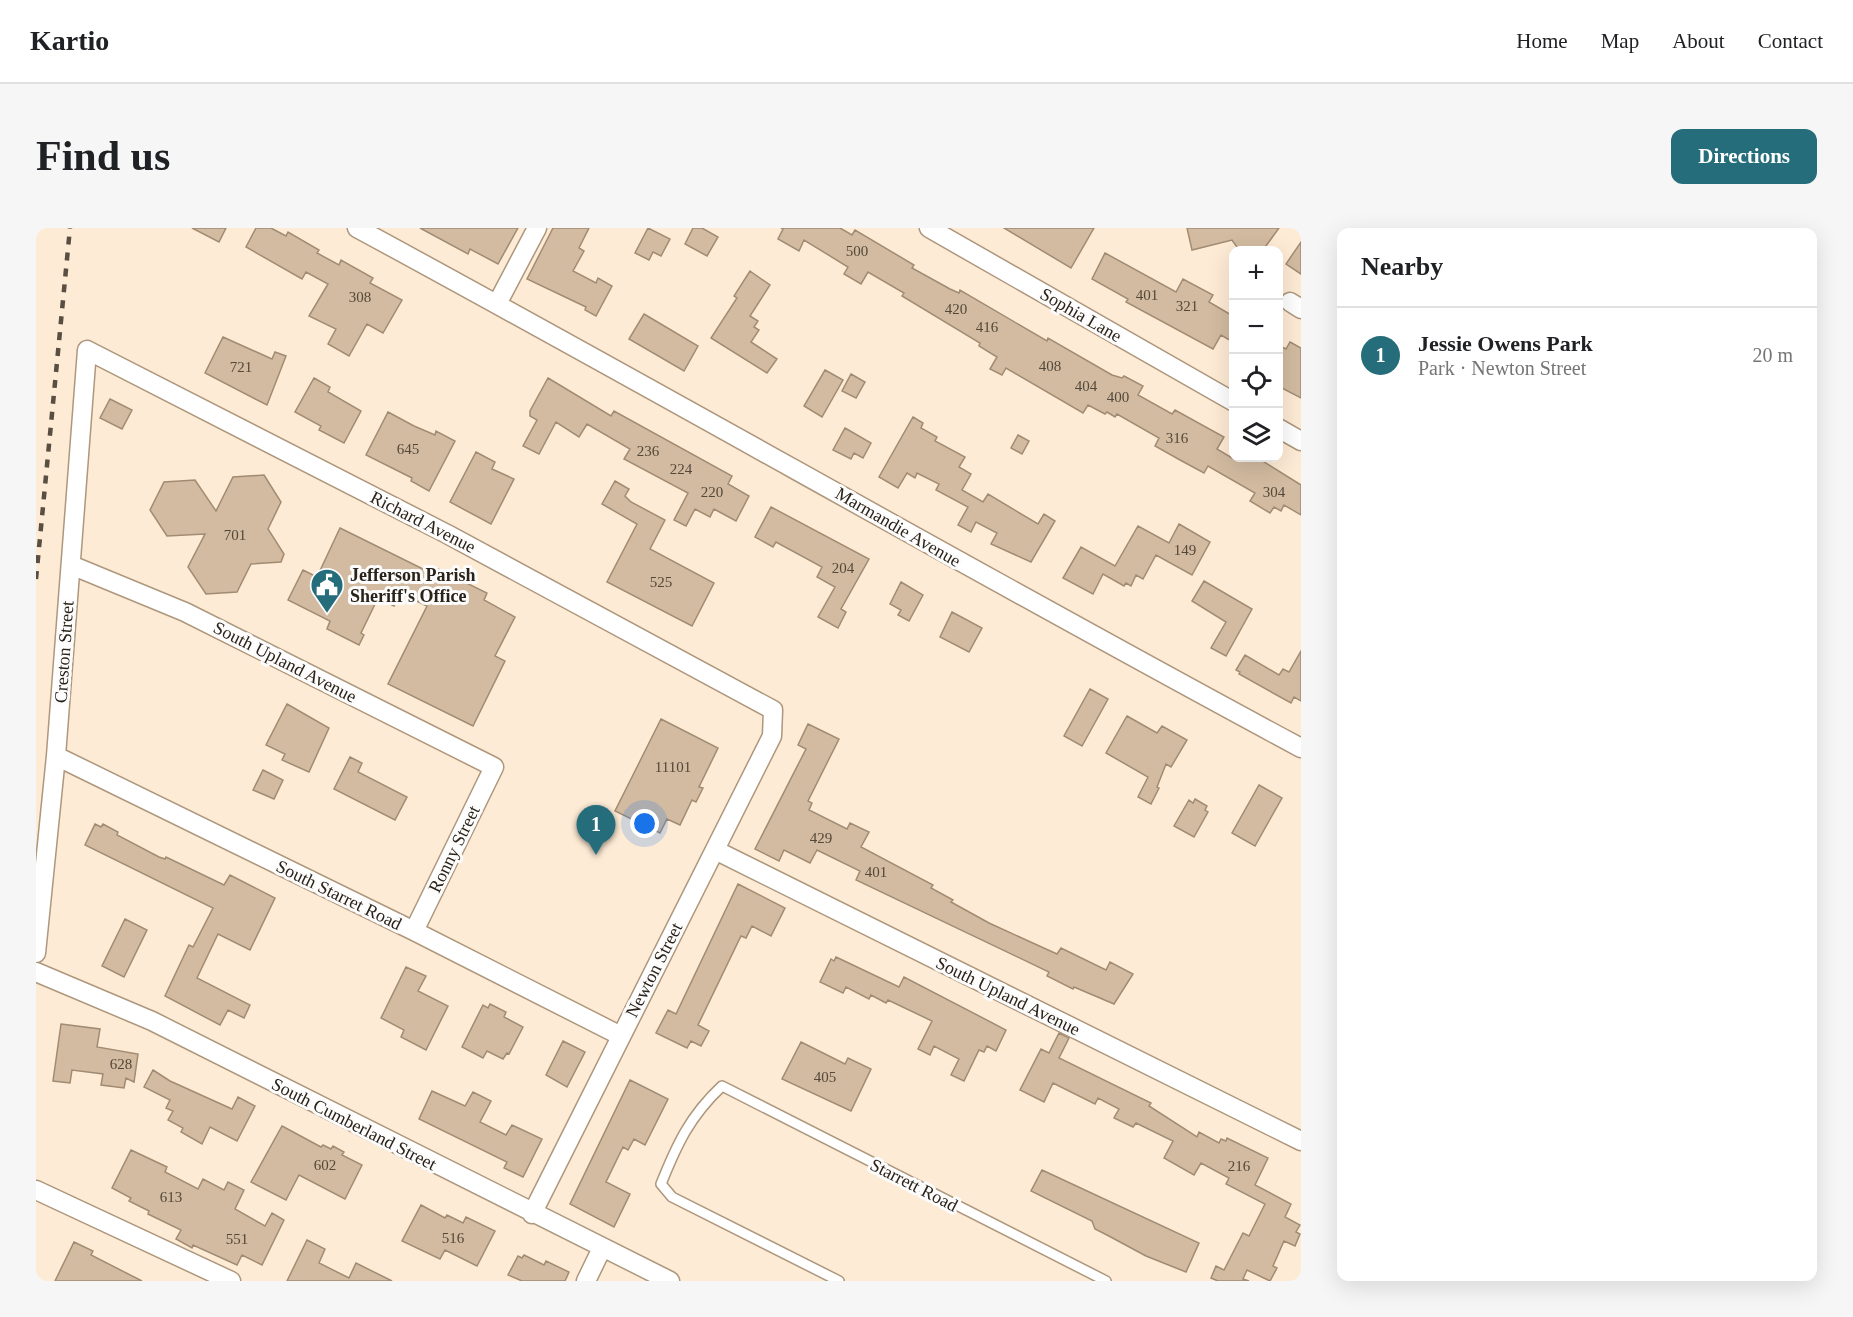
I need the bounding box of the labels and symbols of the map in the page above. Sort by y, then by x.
house number: 500 [846,243,868,259]
street label: Sophia Lane [1037,284,1125,346]
house number: 401 [1136,287,1158,303]
house number: 308 [349,289,371,305]
house number: 321 [1176,298,1198,314]
house number: 420 [945,301,967,317]
house number: 416 [976,319,999,335]
house number: 408 [1039,358,1061,374]
house number: 721 [230,359,252,375]
house number: 404 [1075,378,1098,394]
house number: 400 [1107,389,1129,405]
house number: 316 [1166,430,1189,446]
house number: 645 [397,441,419,457]
house number: 236 [637,443,660,459]
house number: 224 [670,461,693,477]
street label: Marmandie Avenue [832,483,964,571]
house number: 220 [701,484,723,500]
house number: 304 [1263,484,1286,500]
street label: Richard Avenue [367,487,479,557]
house number: 701 [224,527,246,543]
house number: 149 [1174,542,1196,558]
house number: 204 [832,560,855,576]
place label: Jefferson Parish Sheriff's Office [350,565,475,606]
public building icon: Jefferson Parish Sheriff's Office [309,567,345,614]
house number: 525 [650,574,672,590]
street label: Creston Street [50,600,78,704]
street label: South Upland Avenue [210,617,360,707]
house number: 11101 [655,759,691,775]
street label: Ronny Street [424,802,484,896]
pin: 1 [576,806,616,855]
your location [630,809,659,838]
house number: 429 [810,830,832,846]
street label: South Starret Road [273,856,405,934]
house number: 401 [865,864,887,880]
street label: Newton Street [622,919,686,1021]
street label: South Upland Avenue [933,952,1083,1040]
house number: 628 [110,1056,132,1072]
house number: 405 [814,1069,836,1085]
street label: South Cumberland Street [268,1074,440,1174]
street label: Starrett Road [867,1154,961,1216]
house number: 602 [314,1157,336,1173]
house number: 216 [1228,1158,1251,1174]
house number: 613 [160,1189,182,1205]
house number: 516 [442,1230,465,1246]
house number: 551 [226,1231,248,1247]

